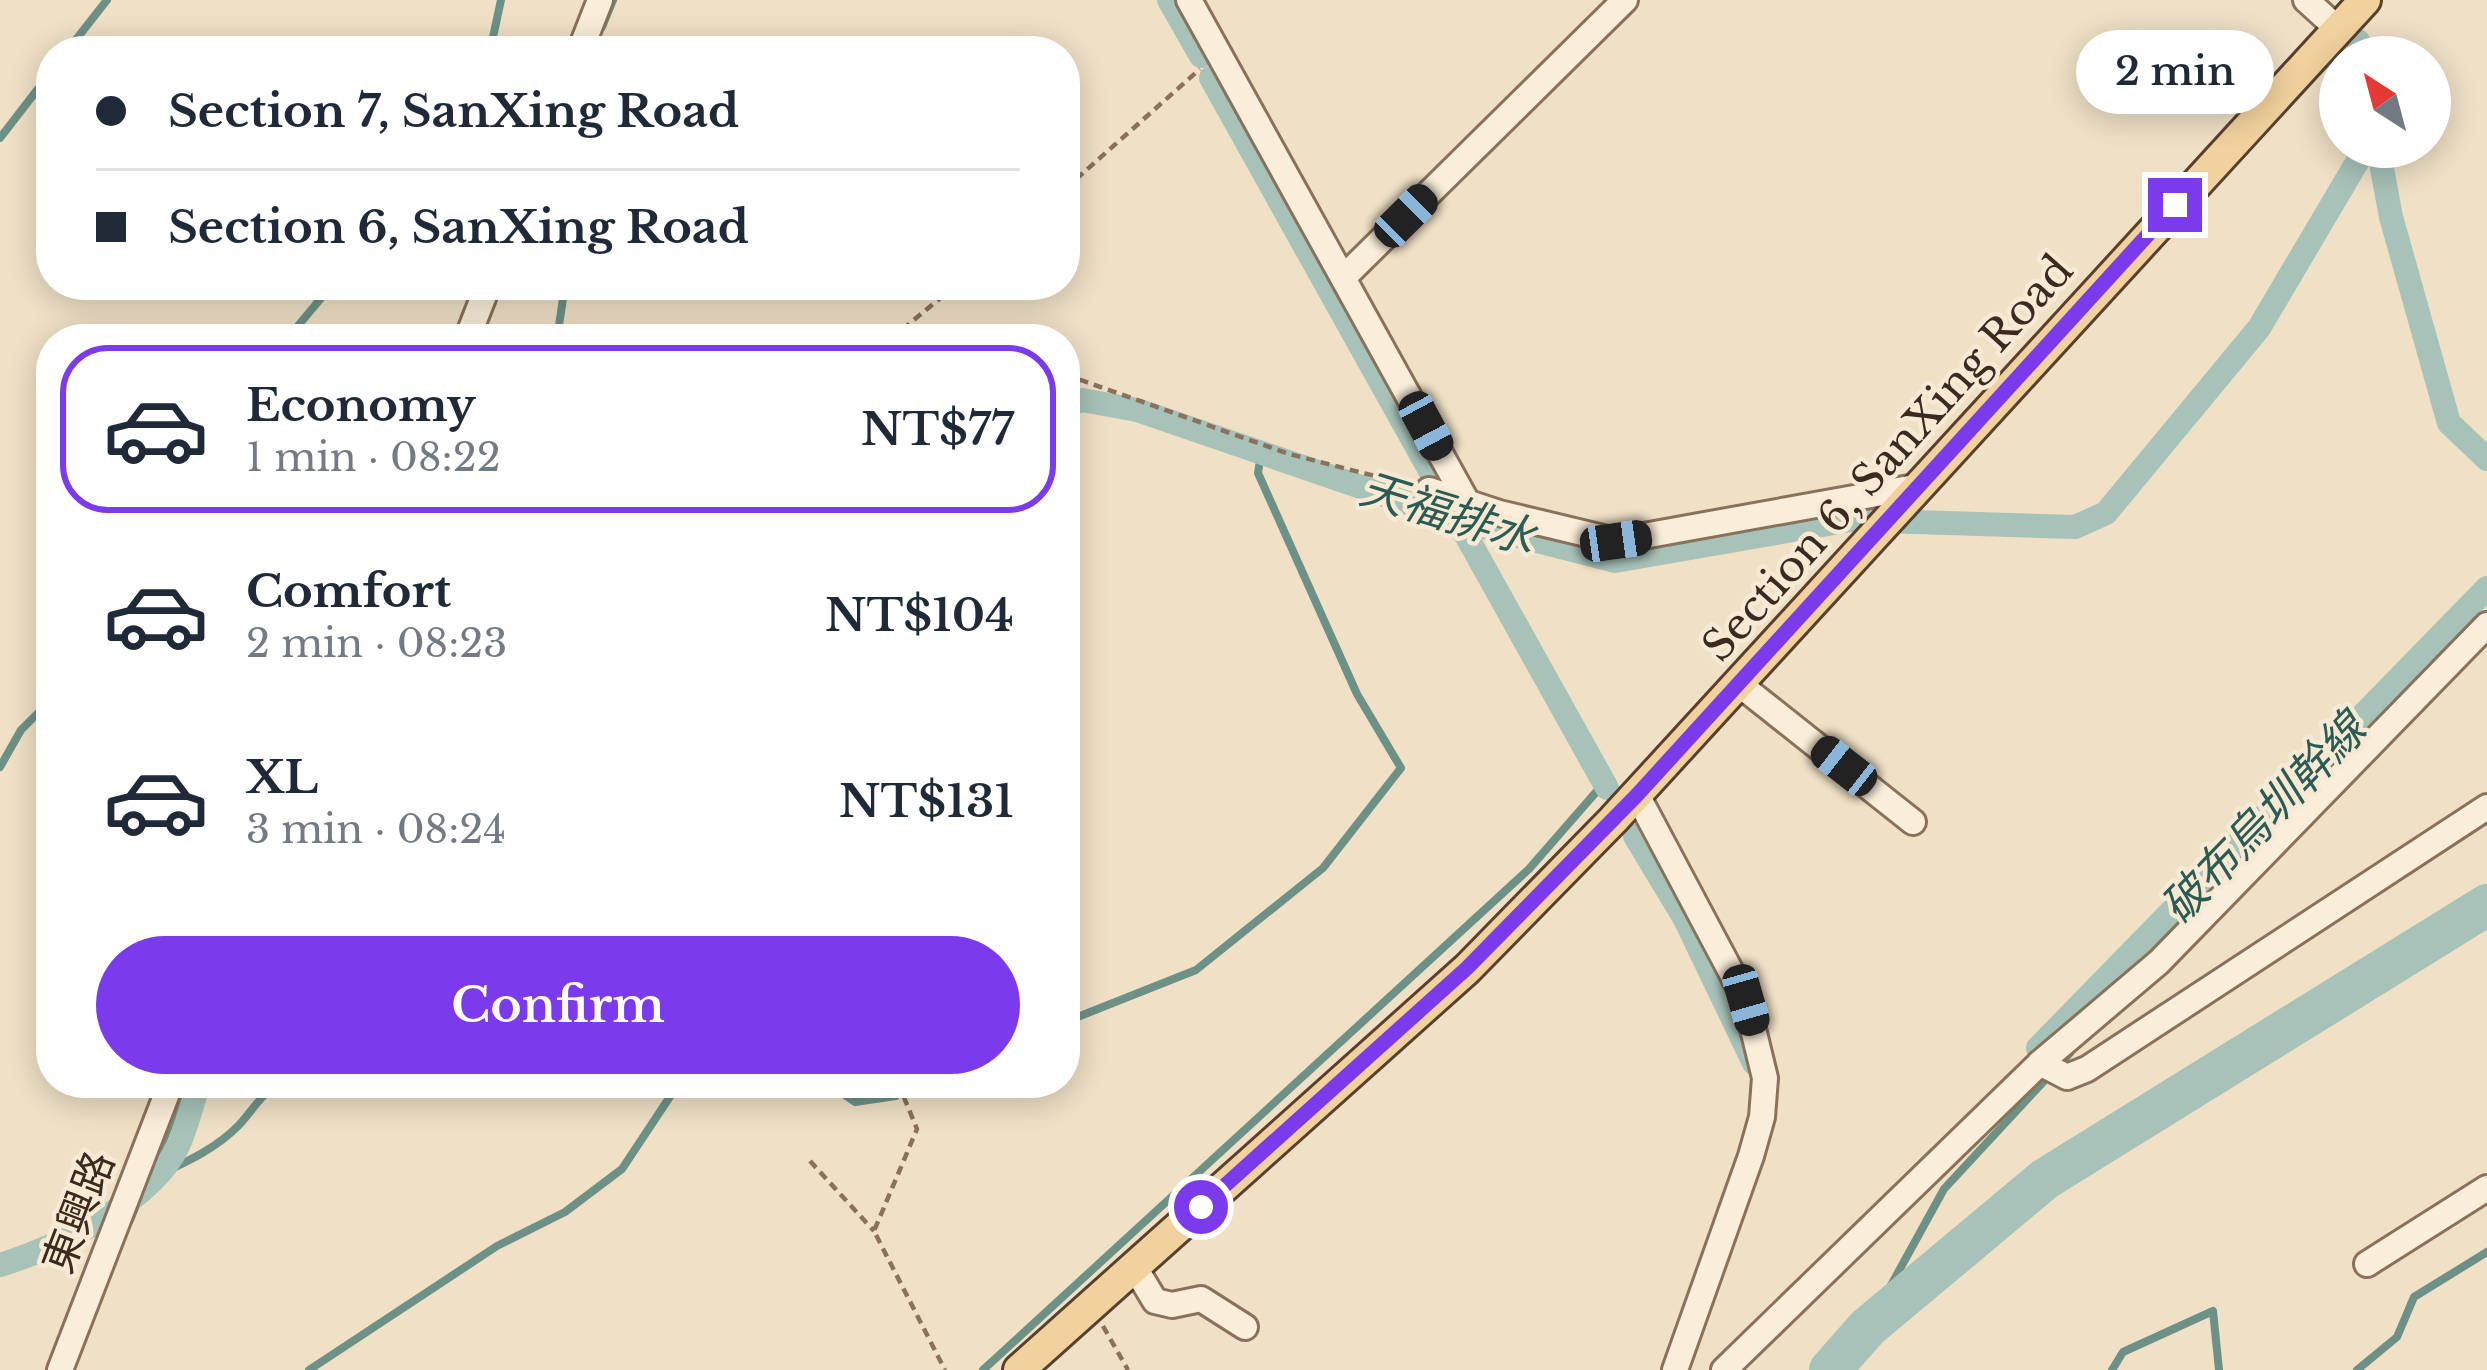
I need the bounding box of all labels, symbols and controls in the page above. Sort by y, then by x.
callout: 2 min [2076,31,2274,115]
north arrow [2319,36,2451,168]
map controls [2319,36,2451,168]
text: 2 min [2115,47,2235,96]
text: Section 7, SanXing Road [168,83,739,139]
car [1368,178,1444,254]
route end [2148,178,2202,232]
text: Section 6, SanXing Road [168,199,749,255]
street label: Section 6, SanXing Road [1691,244,2083,672]
icon: car [102,375,210,483]
text: Economy [246,377,476,433]
car [1393,386,1459,466]
text: NT$77 [861,401,1014,457]
text: 1 min · 08:22 [246,433,501,482]
water label: 天福排水 [1354,460,1544,567]
car [1578,518,1654,564]
icon: car [102,561,210,669]
text: Comfort [246,563,451,619]
text: NT$104 [825,587,1014,643]
text: 2 min · 08:23 [246,619,507,668]
water label: 破布烏圳幹線 [2149,698,2380,935]
car [1805,730,1883,802]
icon: car [102,747,210,855]
text: XL [246,749,318,805]
text: NT$131 [839,773,1014,829]
text: 3 min · 08:24 [246,805,506,854]
button: Confirm [96,936,1020,1074]
car [1719,960,1773,1040]
street label: 東興路 [31,1144,125,1280]
route start [1174,1180,1228,1234]

